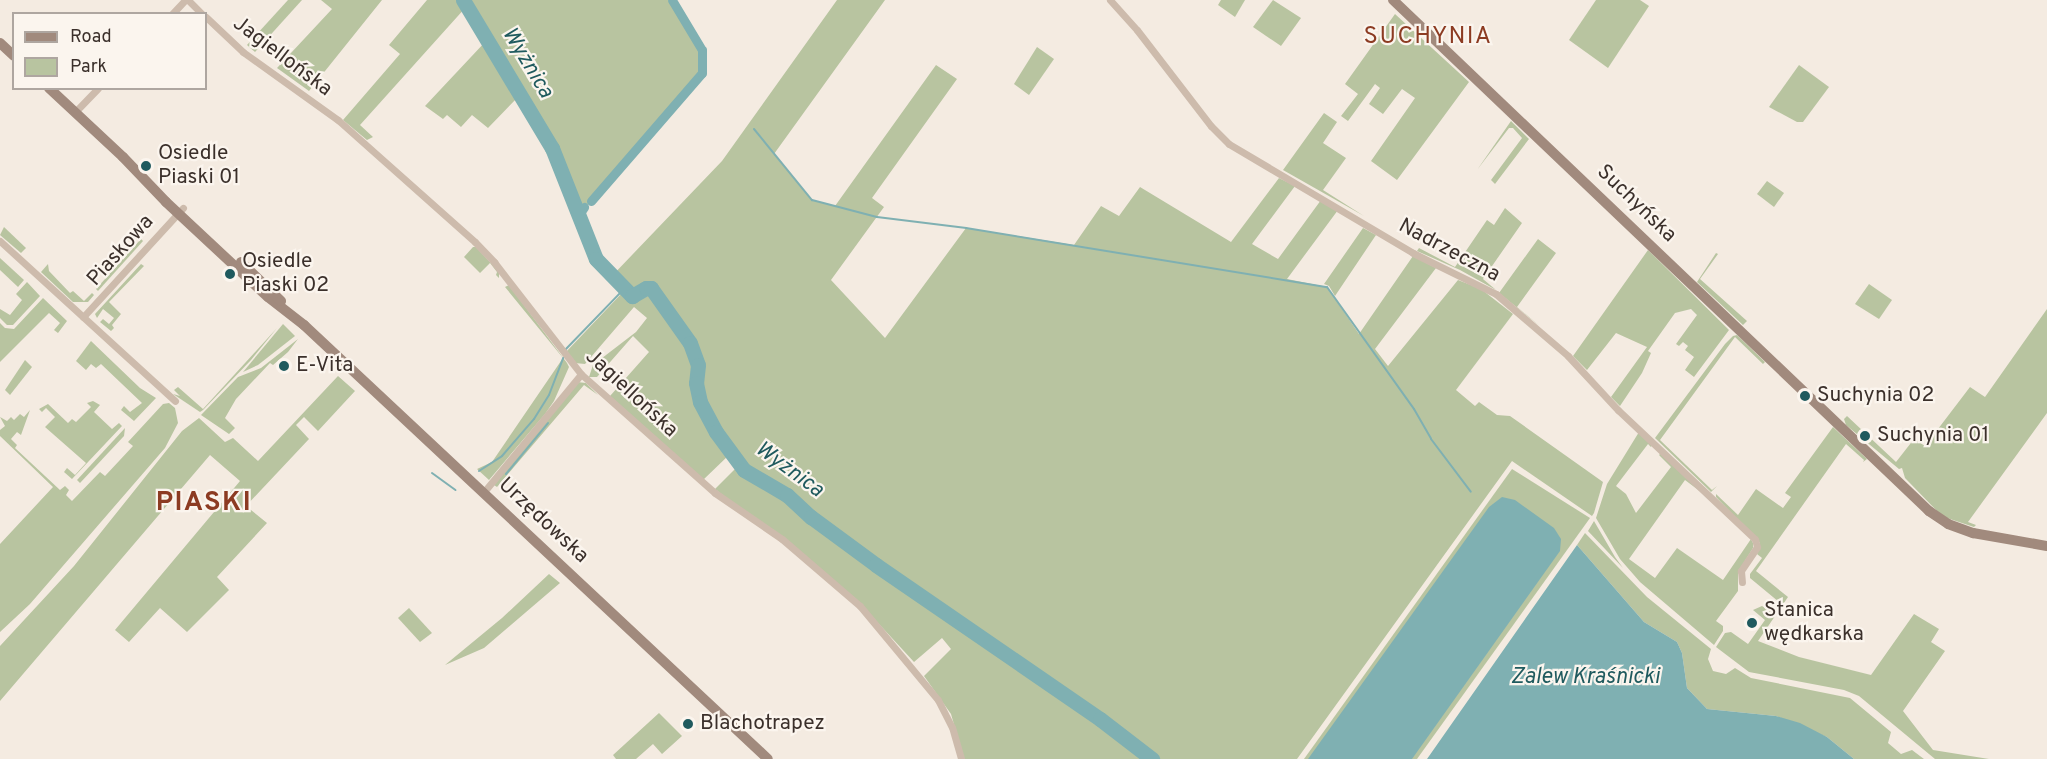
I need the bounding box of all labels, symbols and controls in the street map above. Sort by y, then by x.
legend [12,12,207,90]
street label: Jagiellońska [227,12,337,102]
water label: Wyżnica [496,23,558,103]
district label: SUCHYNIA [1364,24,1492,52]
text: Road [70,26,112,49]
text: Park [70,56,107,79]
place label: Osiedle Piaski 01 [158,141,240,191]
marker: Osiedle Piaski 01 [139,159,153,173]
street label: Suchyńska [1591,160,1681,248]
street label: Piaskowa [82,210,160,292]
street label: Nadrzeczna [1394,214,1504,288]
place label: Osiedle Piaski 02 [242,249,329,299]
marker: Osiedle Piaski 02 [223,267,237,281]
street label: Jagiellońska [579,345,683,443]
place label: E-Vita [296,353,353,379]
marker: E-Vita [277,359,291,373]
place label: Suchynia 02 [1817,383,1934,409]
marker: Suchynia 02 [1798,389,1812,403]
place label: Suchynia 01 [1877,423,1989,449]
marker: Suchynia 01 [1858,429,1872,443]
water label: Wyżnica [750,436,828,504]
street label: Urzędowska [493,473,593,569]
district label: PIASKI [156,488,252,520]
place label: Stanica wędkarska [1764,598,1864,648]
marker: Stanica wędkarska [1745,616,1759,630]
water label: Zalew Kraśnicki [1510,665,1660,691]
place label: Blachotrapez [700,711,825,737]
marker: Blachotrapez [681,717,695,731]

